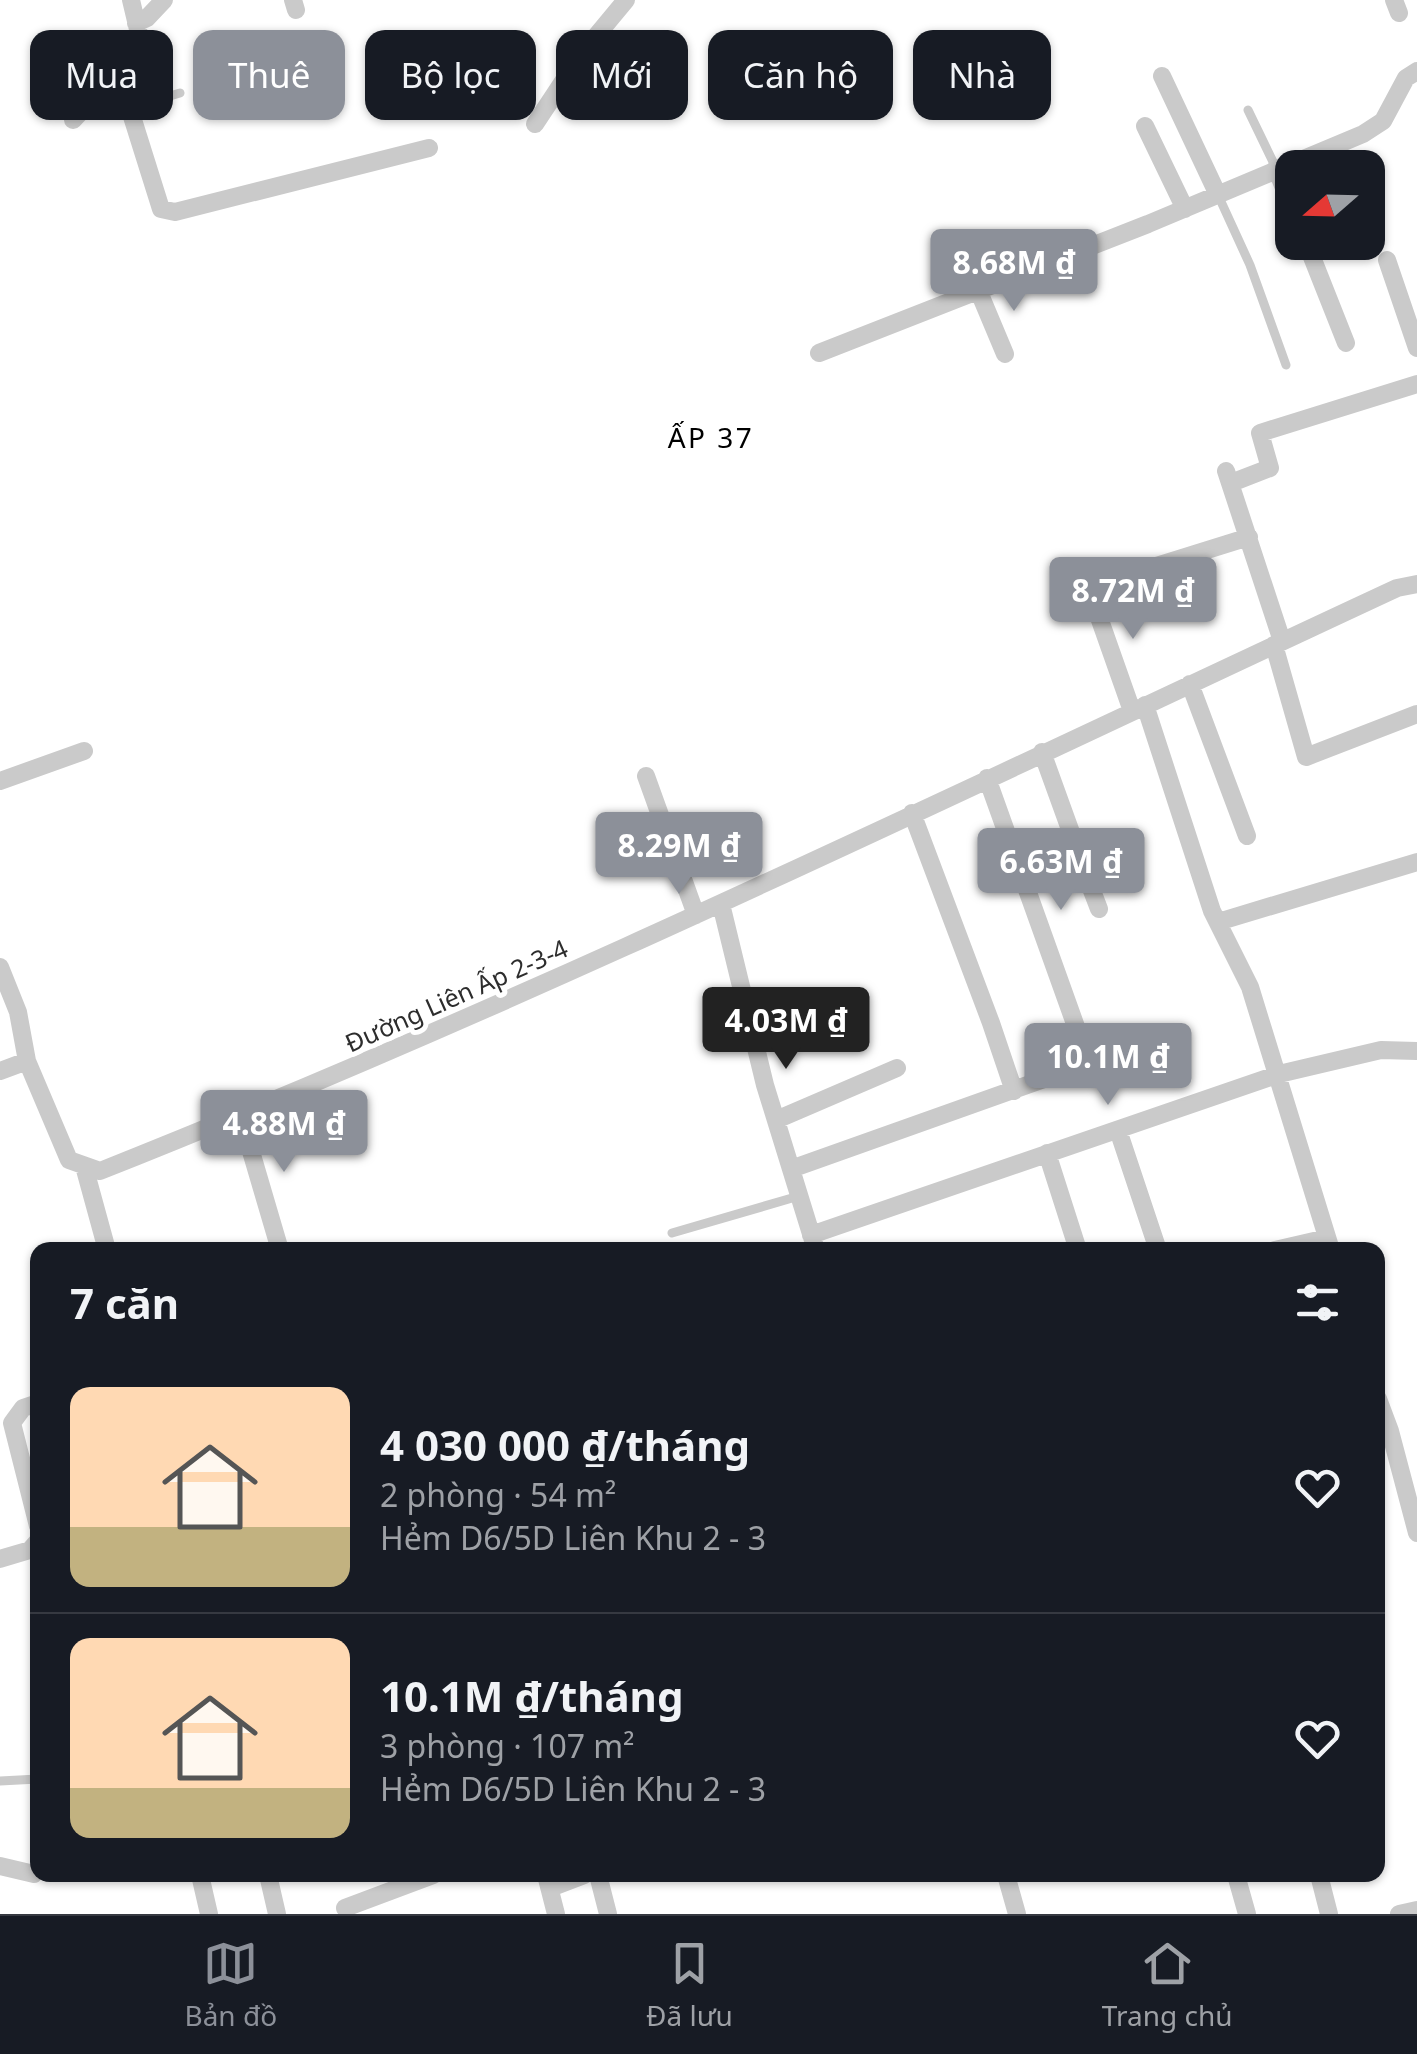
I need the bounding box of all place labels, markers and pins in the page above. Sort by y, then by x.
pin: 8.68M ₫ [922,229,1106,314]
pin: 8.72M ₫ [1041,557,1225,642]
pin: 8.29M ₫ [587,812,771,897]
pin: 6.63M ₫ [969,828,1153,913]
pin: 4.03M ₫ [694,987,878,1072]
pin: 10.1M ₫ [1016,1023,1200,1108]
pin: 4.88M ₫ [192,1090,376,1175]

